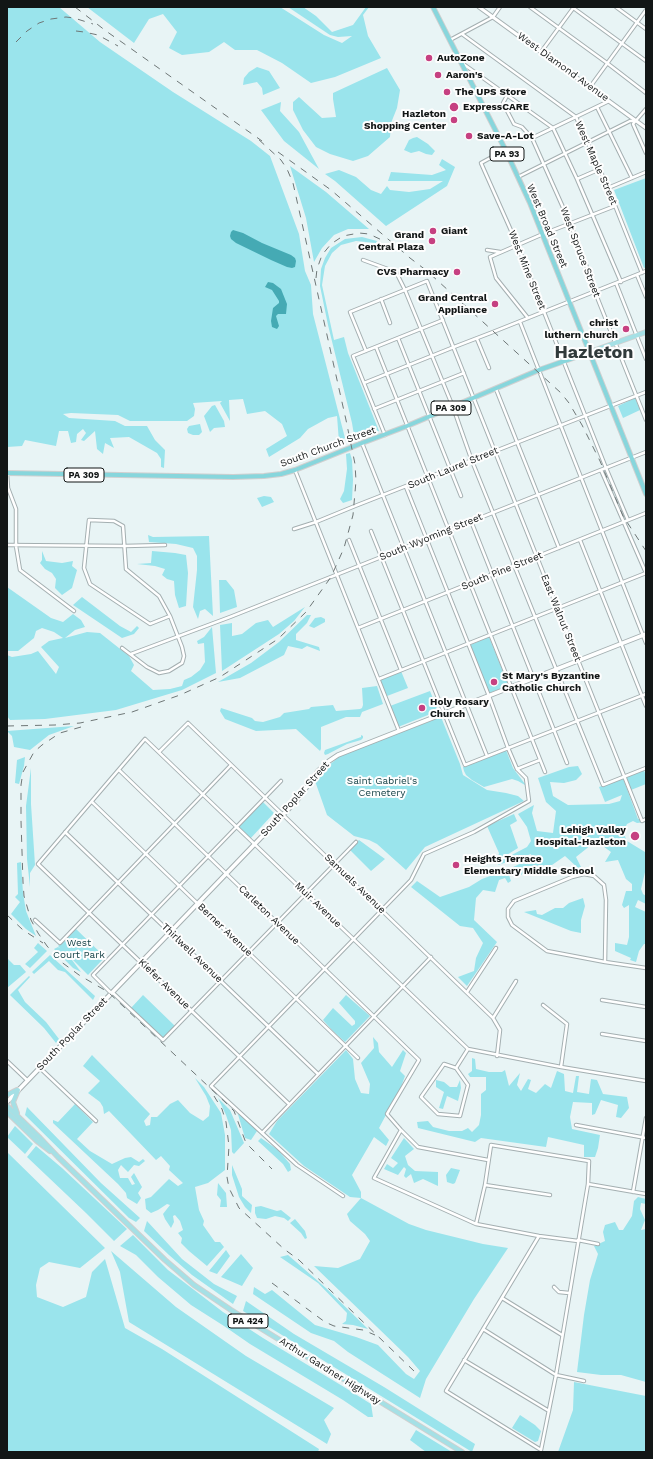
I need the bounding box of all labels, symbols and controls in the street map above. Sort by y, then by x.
street label: West Diamond Avenue [515,30,611,104]
place label: AutoZone [437,52,484,64]
marker: AutoZone [424,53,434,63]
place label: Aaron's [446,69,483,81]
marker: Aaron's [433,70,443,80]
place label: The UPS Store [455,86,526,98]
marker: The UPS Store [442,87,452,97]
marker: ExpressCARE [448,101,460,113]
place label: ExpressCARE [463,101,529,113]
place label: Hazleton Shopping Center [364,108,446,132]
marker: Hazleton Shopping Center [449,115,459,125]
street label: West Maple Street [572,119,620,207]
place label: Save-A-Lot [477,130,533,142]
marker: Save-A-Lot [464,131,474,141]
road number: PA 93 [490,147,524,161]
street label: West Broad Street [524,182,570,270]
street label: West Spruce Street [557,205,603,299]
place label: Giant [441,225,467,237]
marker: Giant [428,226,438,236]
place label: Grand Central Plaza [358,229,424,252]
street label: West Mine Street [506,229,548,311]
marker: Grand Central Plaza [427,236,437,246]
place label: CVS Pharmacy [377,266,449,278]
marker: CVS Pharmacy [452,267,462,277]
place label: Grand Central Appliance [418,292,487,316]
marker: Grand Central Appliance [490,299,500,309]
place label: christ luthern church [545,317,618,340]
marker: christ luthern church [621,324,631,334]
district label: Hazleton [554,342,634,364]
road number: PA 309 [431,401,471,415]
street label: South Church Street [279,424,377,470]
street label: South Laurel Street [406,444,500,492]
road number: PA 309 [64,468,104,482]
street label: South Wyoming Street [378,511,484,563]
street label: South Pine Street [460,549,544,593]
street label: East Walnut Street [538,573,584,663]
place label: St Mary's Byzantine Catholic Church [502,670,600,694]
marker: St Mary's Byzantine Catholic Church [489,677,499,687]
place label: Holy Rosary Church [430,696,489,720]
marker: Holy Rosary Church [417,703,427,713]
street label: South Poplar Street [258,759,332,839]
park label: Saint Gabriel's Cemetery [347,775,417,798]
place label: Lehigh Valley Hospital-Hazleton [536,824,626,848]
marker: Lehigh Valley Hospital-Hazleton [629,830,641,842]
street label: Samuels Avenue [322,852,388,916]
place label: Heights Terrace Elementary Middle School [464,853,594,876]
marker: Heights Terrace Elementary Middle School [451,860,461,870]
street label: Muir Avenue [292,880,344,930]
street label: Carleton Avenue [236,883,302,947]
street label: Berner Avenue [195,901,255,959]
street label: Thirlwell Avenue [159,921,225,985]
park label: West Court Park [53,937,105,960]
street label: Kiefer Avenue [136,956,192,1012]
street label: South Poplar Street [34,995,110,1073]
road number: PA 424 [228,1314,268,1328]
street label: Arthur Gardner Highway [277,1335,383,1407]

